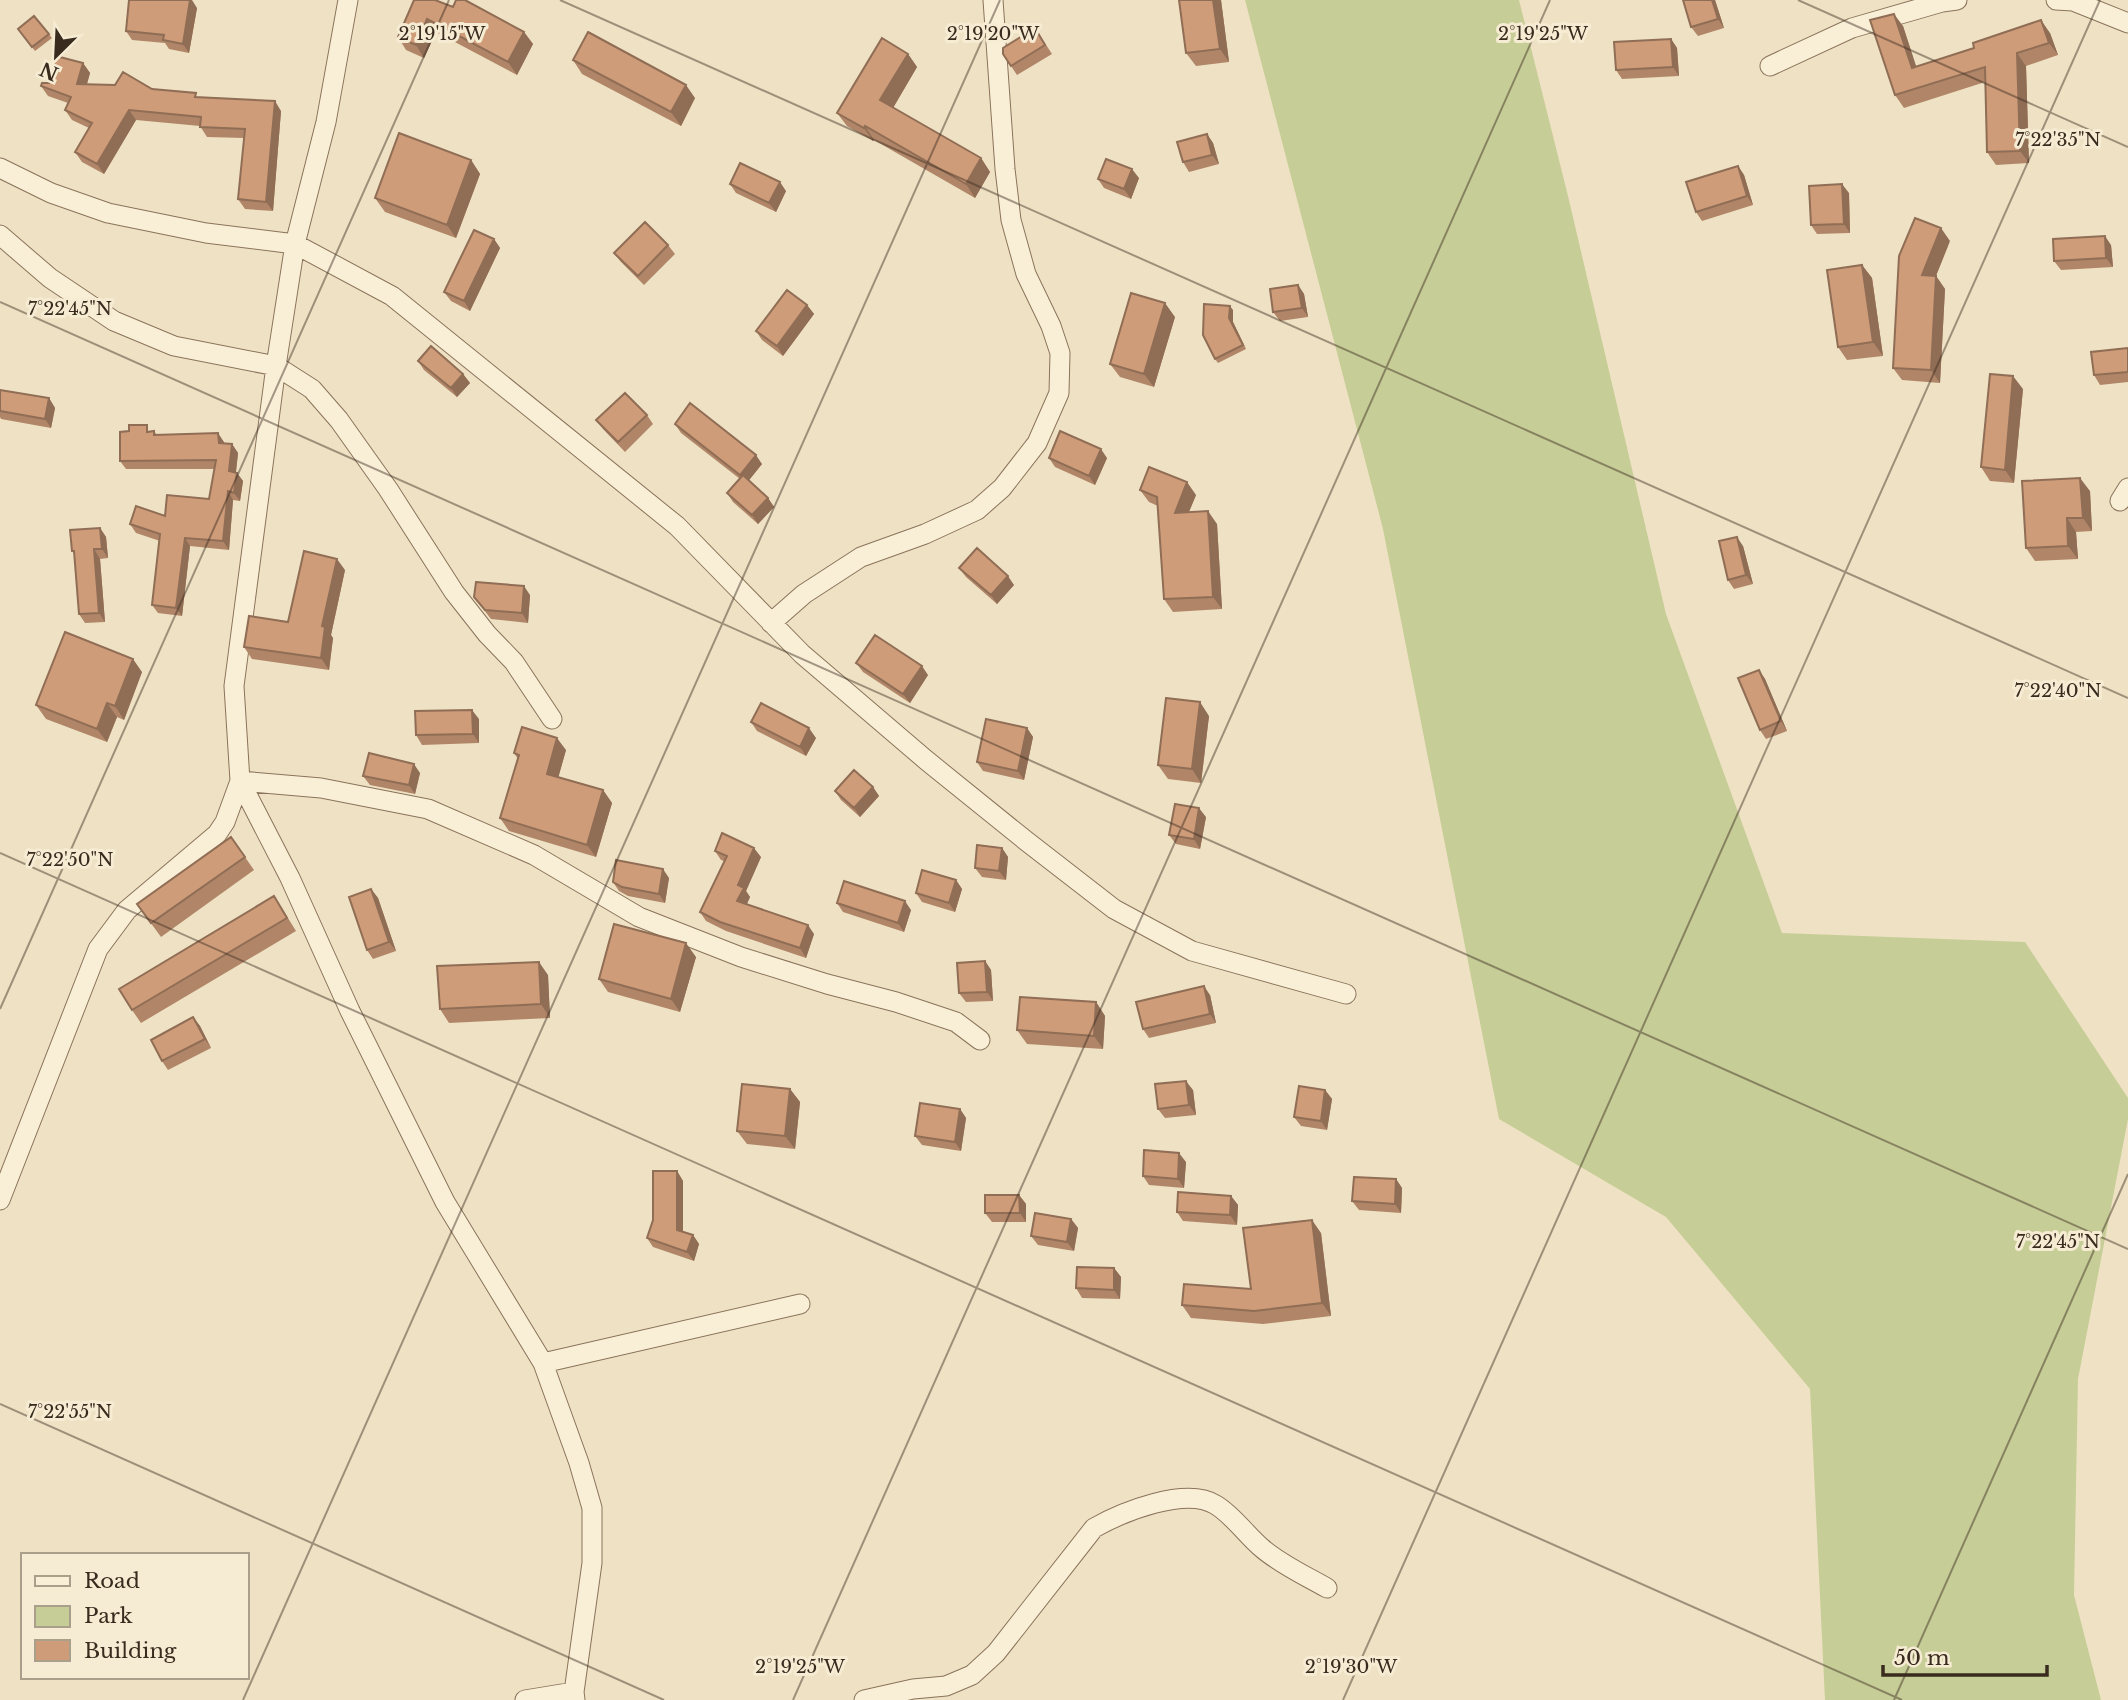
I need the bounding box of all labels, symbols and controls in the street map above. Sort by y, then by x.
north arrow [21,21,91,91]
text: 2°19'15"W [399,23,486,45]
text: 2°19'20"W [947,23,1040,45]
text: 2°19'25"W [1498,23,1589,45]
text: N [36,57,62,85]
text: 7°22'35"N [2015,129,2101,151]
text: 7°22'45"N [28,298,112,320]
text: 7°22'40"N [2015,680,2101,702]
text: 7°22'50"N [27,849,113,871]
text: 7°22'45"N [2016,1231,2100,1253]
text: 7°22'55"N [28,1401,112,1423]
legend [21,1553,248,1679]
text: Road [84,1568,140,1594]
text: Park [84,1603,133,1629]
scale bar [1883,1634,2048,1678]
text: Building [84,1638,177,1664]
text: 50 m [1894,1645,1950,1671]
text: 2°19'25"W [755,1656,846,1678]
text: 2°19'30"W [1305,1656,1398,1678]

